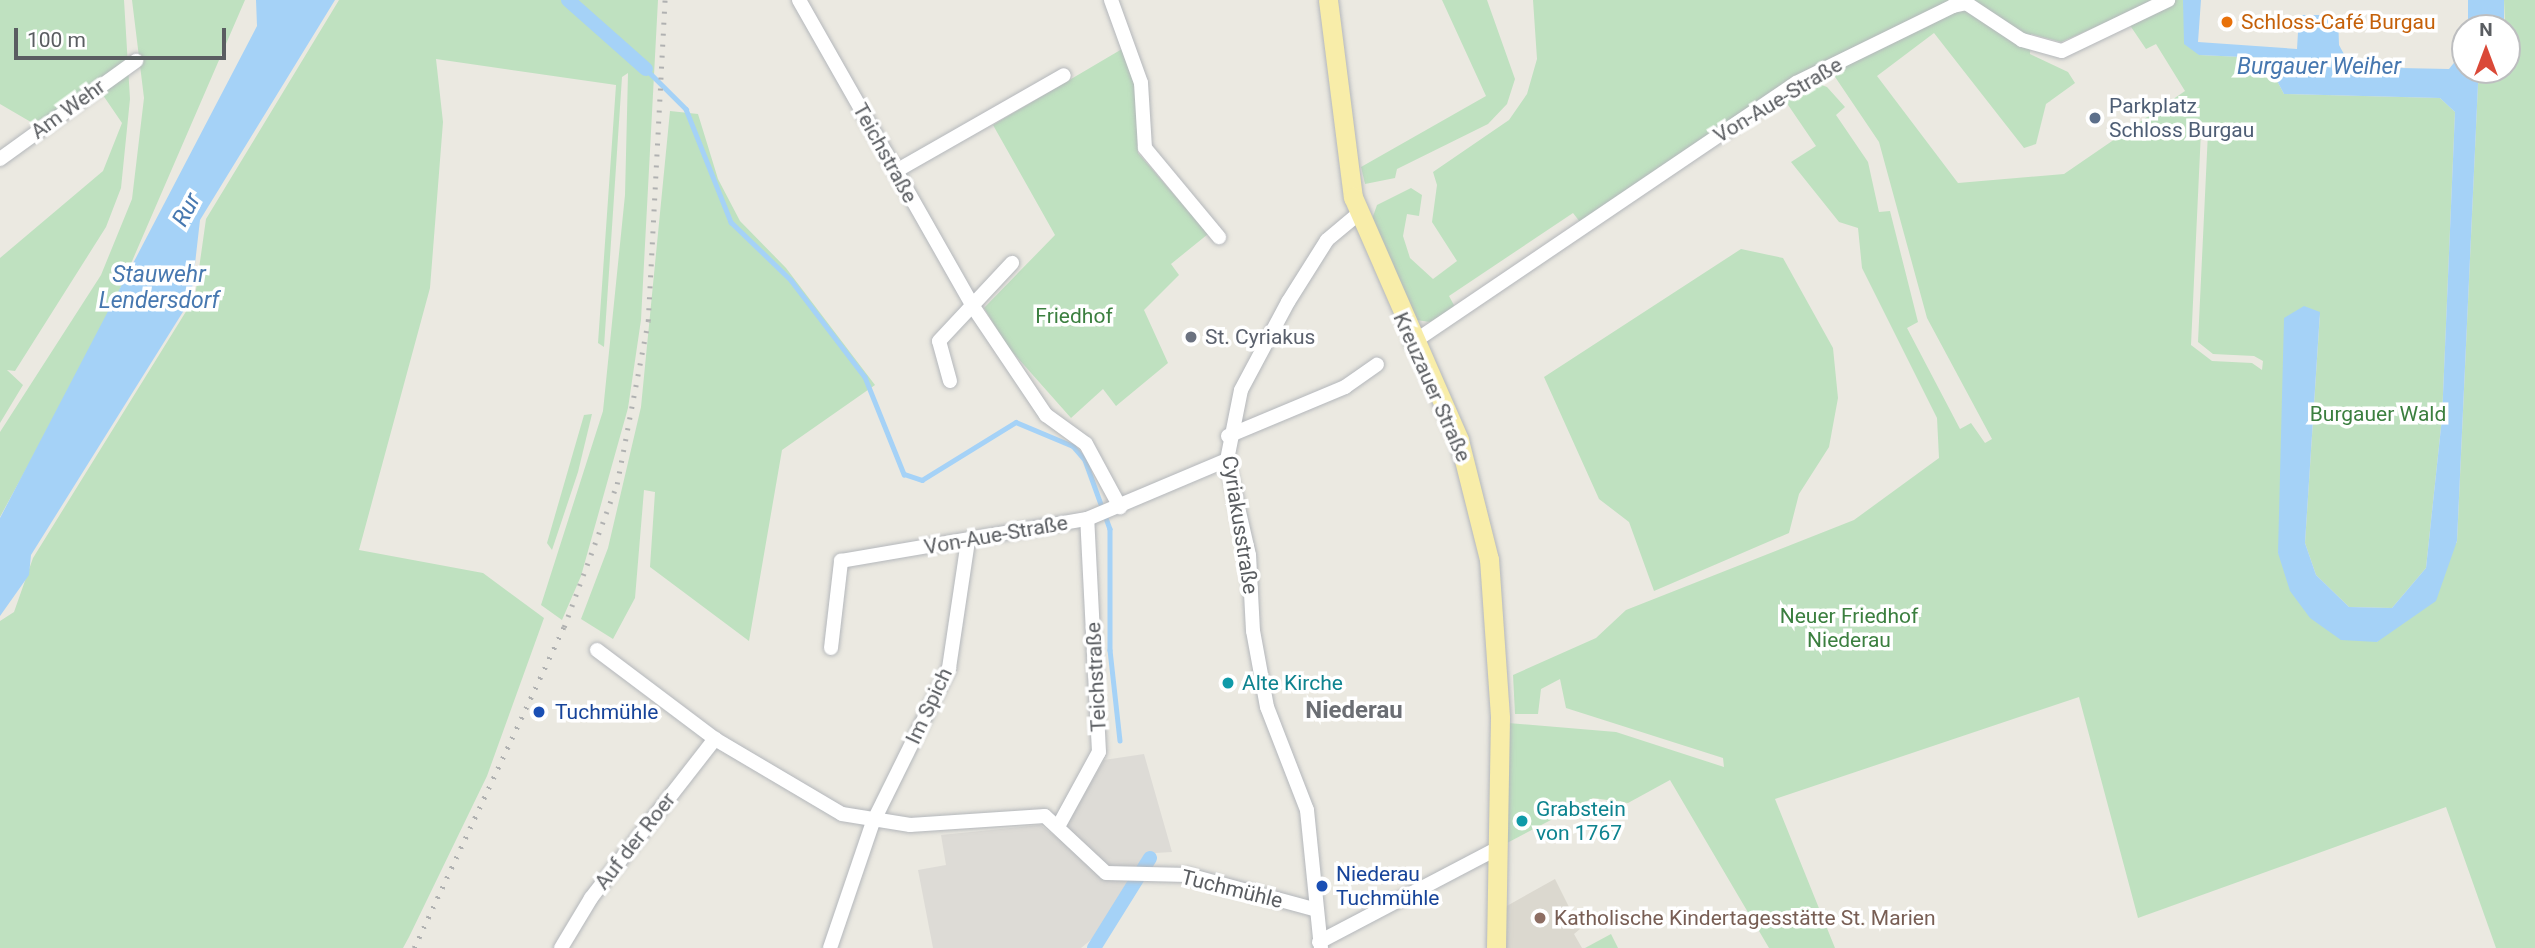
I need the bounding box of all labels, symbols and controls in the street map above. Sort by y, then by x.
place label: Schloss-Café Burgau [2241,9,2435,35]
scale bar [18,14,229,58]
marker: Schloss-Café Burgau [2219,14,2235,30]
north arrow [2451,14,2521,84]
text: N [2479,18,2493,41]
text: 100 m [27,28,86,52]
street label: Von-Aue-Straße [1709,52,1847,148]
water label: Burgauer Weiher [2237,53,2401,81]
street label: Am Wehr [26,74,110,144]
place label: Parkplatz Schloss Burgau [2109,93,2254,143]
street label: Teichstraße [847,99,923,207]
marker: Parkplatz Schloss Burgau [2087,110,2103,126]
water label: Rur [167,189,207,231]
water label: Stauwehr Lendersdorf [99,261,219,315]
park label: Friedhof [1035,303,1113,329]
street label: Kreuzauer Straße [1388,308,1476,466]
place label: St. Cyriakus [1205,324,1315,350]
marker: St. Cyriakus [1183,329,1199,345]
park label: Burgauer Wald [2310,401,2446,427]
street label: Cyriakusstraße [1217,454,1263,596]
street label: Von-Aue-Straße [922,510,1070,560]
park label: Neuer Friedhof Niederau [1780,603,1918,653]
street label: Teichstraße [1081,622,1111,732]
street label: Im Spich [900,664,958,748]
place label: Alte Kirche [1242,670,1343,696]
marker: Alte Kirche [1220,675,1236,691]
district label: Niederau [1305,697,1403,725]
place label: Tuchmühle [555,699,658,725]
marker: Tuchmühle [529,702,549,722]
street label: Auf der Roer [589,787,681,895]
place label: Grabstein von 1767 [1536,796,1626,846]
marker: Grabstein von 1767 [1514,813,1530,829]
place label: Niederau Tuchmühle [1336,861,1439,911]
street label: Tuchmühle [1179,864,1285,914]
marker: Niederau Tuchmühle [1314,878,1330,894]
place label: Katholische Kindertagesstätte St. Marien [1554,905,1936,931]
marker: Katholische Kindertagesstätte St. Marien [1532,910,1548,926]

